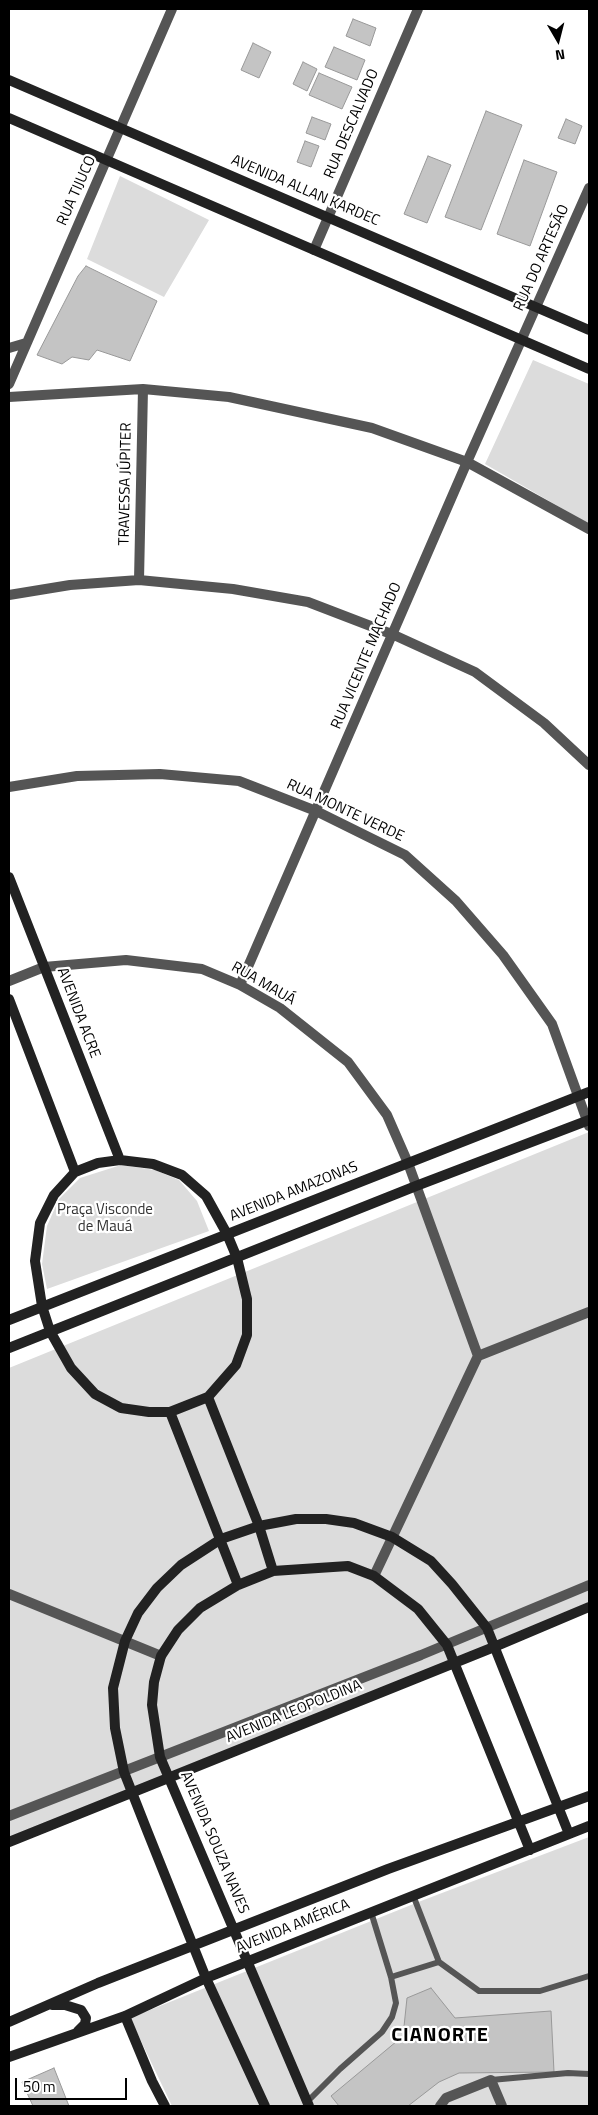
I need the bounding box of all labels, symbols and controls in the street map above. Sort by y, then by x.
north arrow [533,15,583,65]
text: N [554,44,566,66]
street label: RUA DESCALVADO [321,66,383,182]
street label: AVENIDA ALLAN KARDEC [228,152,382,230]
street label: RUA TIJUCO [54,153,100,229]
street label: RUA DO ARTESÃO [510,202,574,314]
street label: TRAVESSA JÚPITER [116,422,136,546]
street label: RUA VICENTE MACHADO [328,580,406,732]
street label: RUA MONTE VERDE [283,776,407,846]
street label: RUA MAUÁ [228,958,298,1010]
street label: AVENIDA ACRE [52,965,104,1061]
street label: AVENIDA AMAZONAS [227,1158,361,1226]
park label: Praça Visconde de Mauá [57,1201,153,1236]
street label: AVENIDA LEOPOLDINA [224,1677,364,1747]
street label: AVENIDA SOUZA NAVES [176,1769,252,1917]
street label: AVENIDA AMÉRICA [234,1896,352,1958]
district label: CIANORTE [390,2024,490,2048]
scale bar [18,2068,130,2100]
text: 50 m [23,2075,56,2098]

